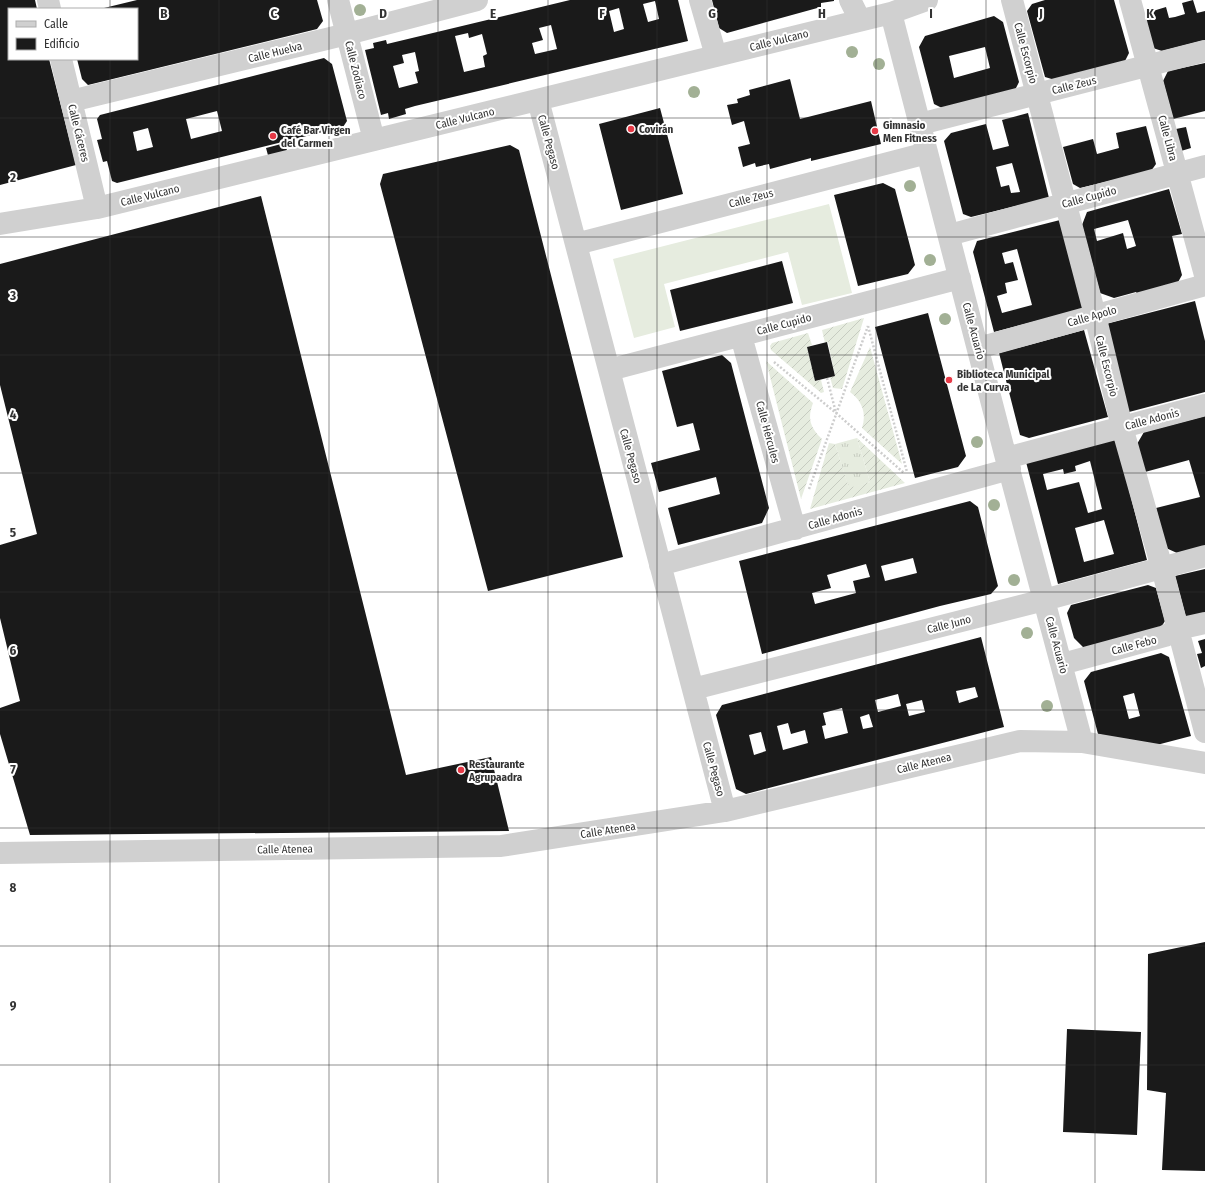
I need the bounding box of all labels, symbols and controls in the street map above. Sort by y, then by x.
text: B [160,6,168,21]
text: C [271,6,278,21]
text: D [379,6,387,21]
text: E [490,6,496,21]
text: F [599,6,605,21]
text: G [708,6,716,21]
text: H [818,6,826,21]
text: I [929,6,933,21]
text: J [1038,6,1043,21]
text: K [1146,6,1154,21]
legend [8,8,138,60]
text: Calle [44,17,68,31]
street label: Calle Escorpio [1011,21,1040,85]
street label: Calle Vulcano [748,27,810,54]
text: Edificio [44,37,80,51]
street label: Calle Huelva [247,39,304,65]
street label: Calle Zodiaco [342,40,369,101]
street label: Calle Zeus [1051,74,1098,97]
street label: Calle Cáceres [65,103,92,164]
street label: Calle Vulcano [434,105,496,132]
street label: Calle Pegaso [535,113,562,171]
street label: Calle Libra [1155,114,1180,162]
place label: Gimnasio Men Fitness [883,119,937,145]
place label: Covirán [639,123,674,136]
place label: Café Bar Virgen del Carmen [281,124,351,150]
marker: Covirán [626,124,636,134]
marker: Gimnasio Men Fitness [870,126,880,136]
marker: Café Bar Virgen del Carmen [268,131,278,141]
text: 2 [9,170,16,185]
street label: Calle Vulcano [119,182,181,209]
street label: Calle Cupido [1060,184,1118,211]
street label: Calle Zeus [728,186,775,211]
text: 3 [9,288,16,303]
street label: Calle Acuario [960,301,987,361]
street label: Calle Apolo [1066,303,1118,330]
street label: Calle Cupido [755,311,813,338]
street label: Calle Escorpio [1093,334,1120,398]
place label: Biblioteca Municipal de La Curva [957,368,1051,394]
marker: Biblioteca Municipal de La Curva [944,375,954,385]
street label: Calle Hércules [753,400,782,465]
street label: Calle Adonis [1124,406,1181,433]
text: 4 [10,407,17,422]
street label: Calle Pegaso [617,427,644,485]
street label: Calle Adonis [807,505,864,532]
text: 5 [10,525,16,540]
street label: Calle Juno [926,613,973,636]
street label: Calle Acuario [1043,615,1070,675]
street label: Calle Febo [1110,633,1158,658]
text: 6 [10,643,17,658]
street label: Calle Pegaso [700,740,727,798]
street label: Calle Atenea [896,750,953,777]
place label: Restaurante Agrupaadra [468,758,525,784]
text: 7 [10,762,16,777]
marker: Restaurante Agrupaadra [456,765,466,775]
street label: Calle Atenea [580,820,637,841]
street label: Calle Atenea [257,843,313,856]
text: 8 [10,880,17,895]
text: 9 [10,998,17,1013]

